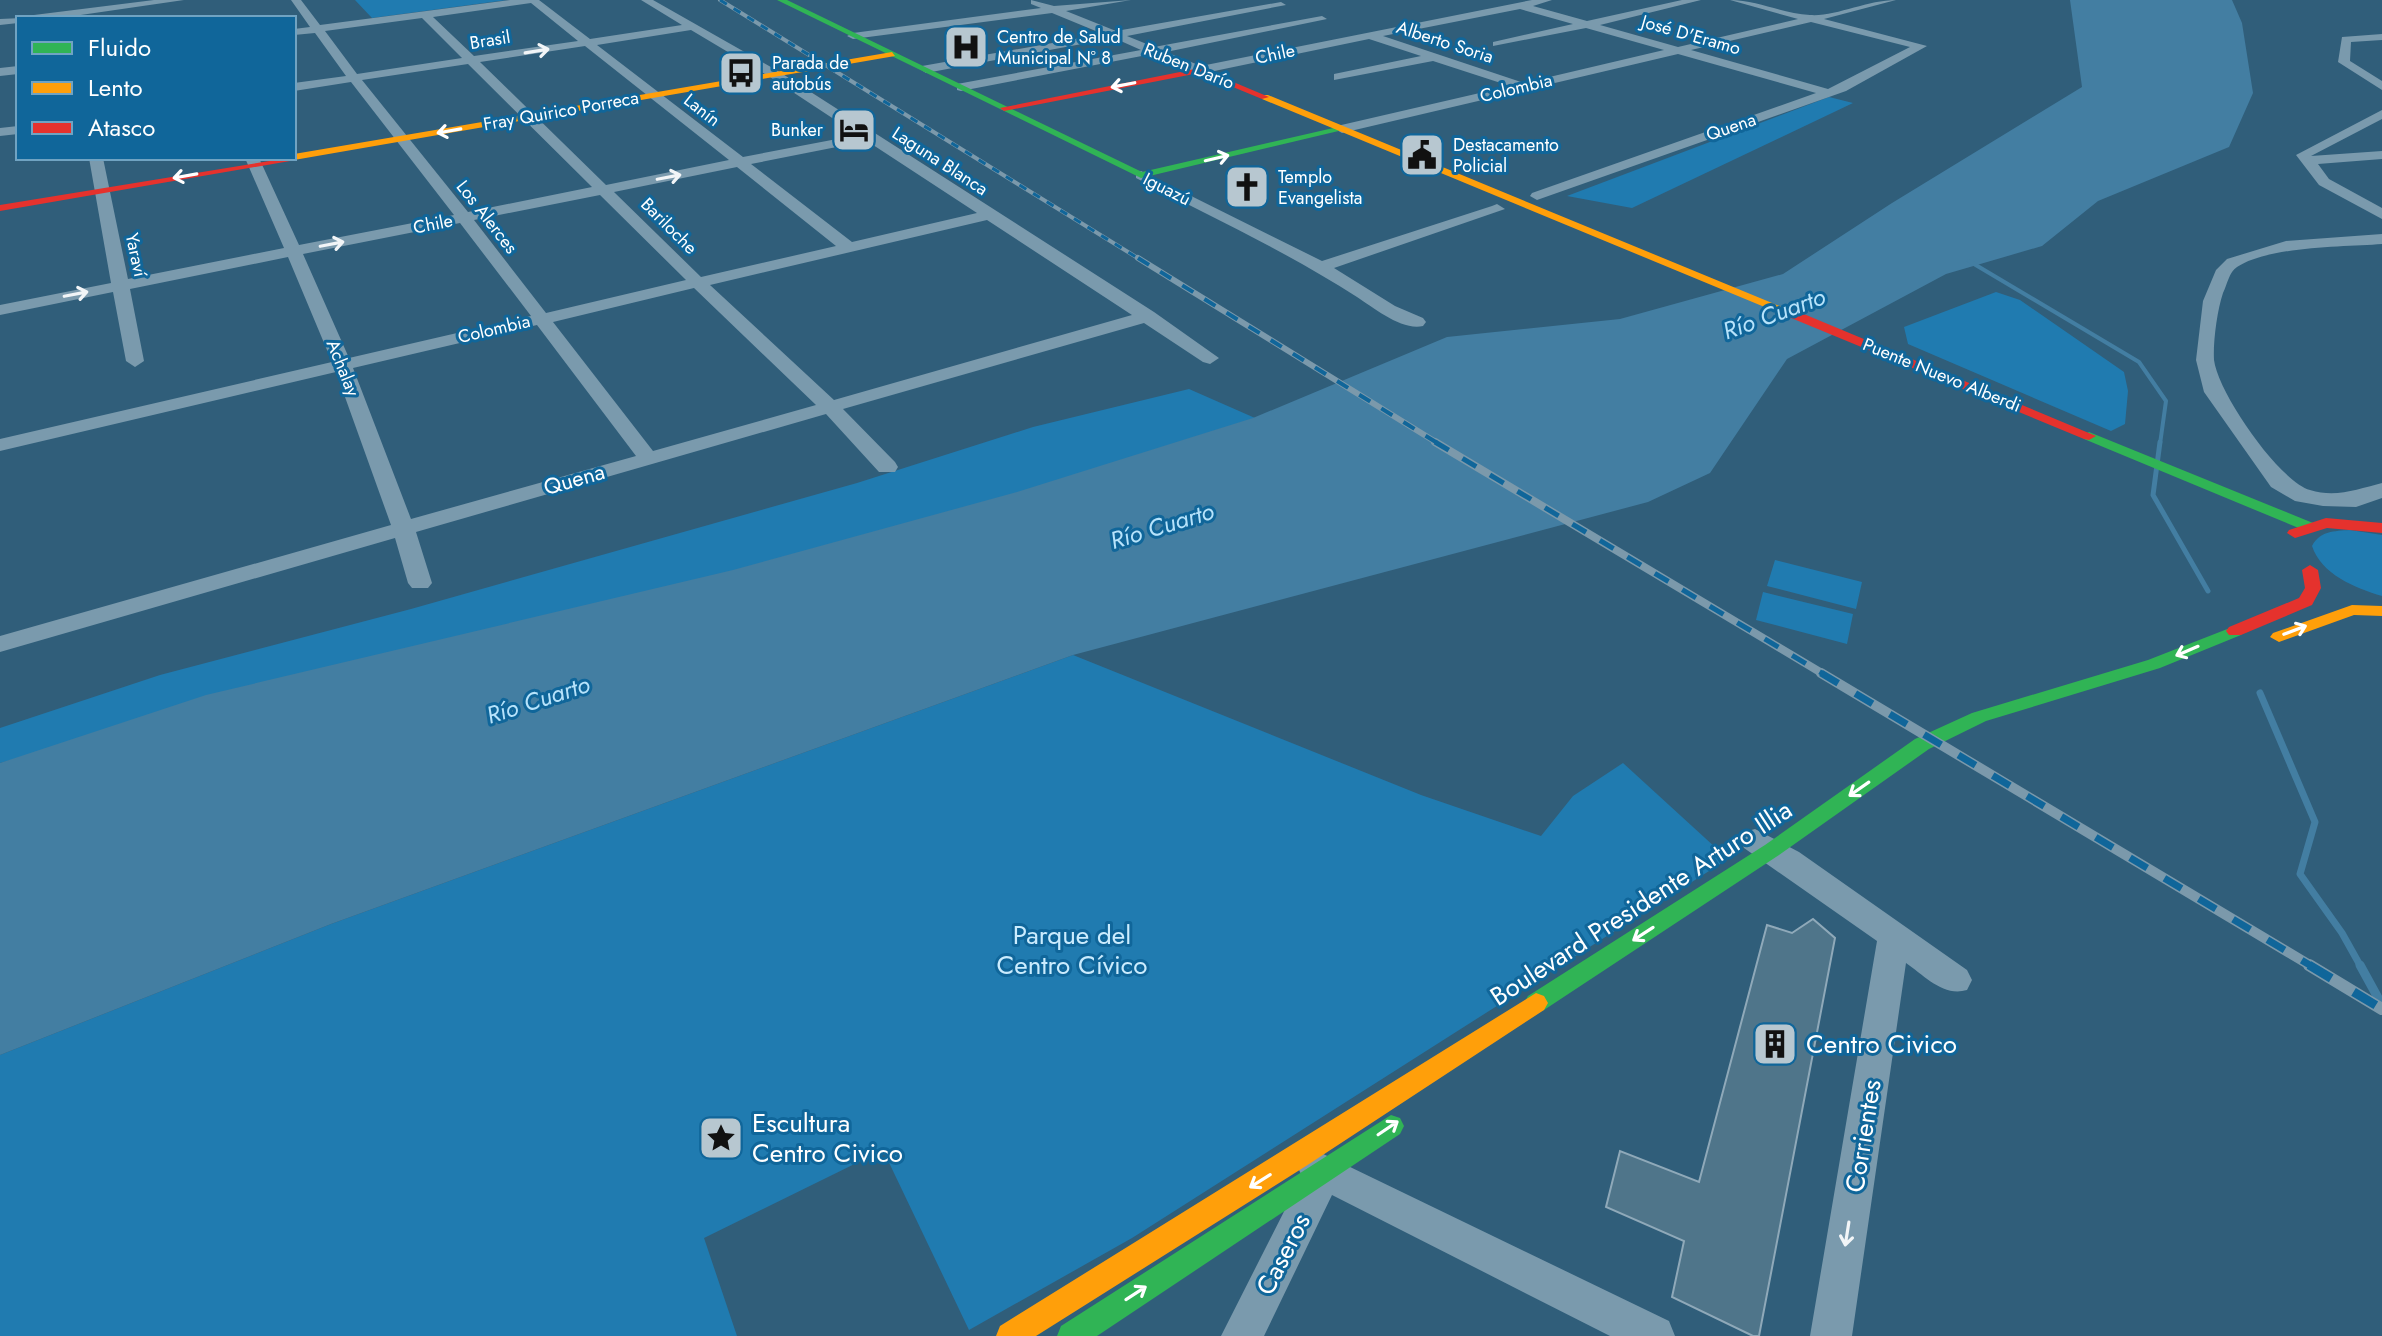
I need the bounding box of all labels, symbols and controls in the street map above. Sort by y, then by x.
street label: José D'Eramo [1636,8,1744,62]
street label: Alberto Soria [1393,14,1497,70]
legend [16,16,296,160]
hospital icon: Centro de Salud Municipal Nº 8 [942,23,990,71]
street label: Brasil [468,24,512,56]
place label: Centro de Salud Municipal Nº 8 [997,24,1121,71]
text: Fluido [88,30,151,65]
street label: Ruben Darío [1140,36,1238,96]
street label: Chile [1253,37,1297,71]
one-way arrow [524,43,549,58]
bus stop icon: Parada de autobús [717,49,765,97]
place label: Parada de autobús [772,50,849,97]
street label: Colombia [1477,67,1555,109]
text: Lento [88,70,143,105]
one-way arrow [1111,78,1136,93]
street label: Fray Quirico Porreca [481,85,641,137]
street label: Lanín [678,87,726,133]
hotel icon: Bunker [830,106,878,154]
street label: Quena [1703,106,1759,148]
text: Atasco [88,110,155,145]
place label: Bunker [771,117,824,143]
street label: Laguna Blanca [887,120,993,202]
one-way arrow [437,124,462,139]
public building icon: Destacamento Policial [1398,131,1446,179]
place label: Destacamento Policial [1453,132,1559,179]
one-way arrow [1204,150,1229,165]
church icon: Templo Evangelista [1223,163,1271,211]
place label: Templo Evangelista [1278,164,1363,211]
street label: Iguazú [1139,166,1195,212]
one-way arrow [656,168,681,183]
one-way arrow [173,170,198,185]
street label: Los Alerces [450,175,524,259]
street label: Bariloche [635,192,703,260]
street label: Chile [411,207,455,241]
street label: Yaraví [119,231,154,281]
one-way arrow [318,236,344,251]
water label: Río Cuarto [1718,279,1830,348]
one-way arrow [63,286,89,301]
street label: Colombia [455,308,533,350]
street label: Puente Nuevo Alberdi [1859,331,2025,419]
street label: Achalay [320,336,366,400]
street label: Quena [540,455,608,503]
water label: Río Cuarto [1106,493,1218,558]
one-way arrow [2282,622,2307,636]
one-way arrow [2175,644,2200,659]
water label: Río Cuarto [482,666,594,733]
one-way arrow [1848,781,1870,797]
street label: Boulevard Presidente Arturo Illia [1483,791,1799,1015]
park label: Parque del Centro Cívico [996,916,1148,984]
one-way arrow [1632,926,1655,942]
building icon: Centro Civico [1751,1020,1799,1068]
place label: Centro Civico [1806,1025,1957,1063]
street label: Corrientes [1835,1077,1891,1195]
place label: Escultura Centro Civico [752,1104,903,1172]
place icon: Escultura Centro Civico [697,1114,745,1162]
one-way arrow [1377,1120,1399,1136]
one-way arrow [1249,1174,1272,1190]
street label: Caseros [1246,1206,1320,1302]
one-way arrow [1839,1221,1854,1246]
one-way arrow [1125,1285,1147,1302]

